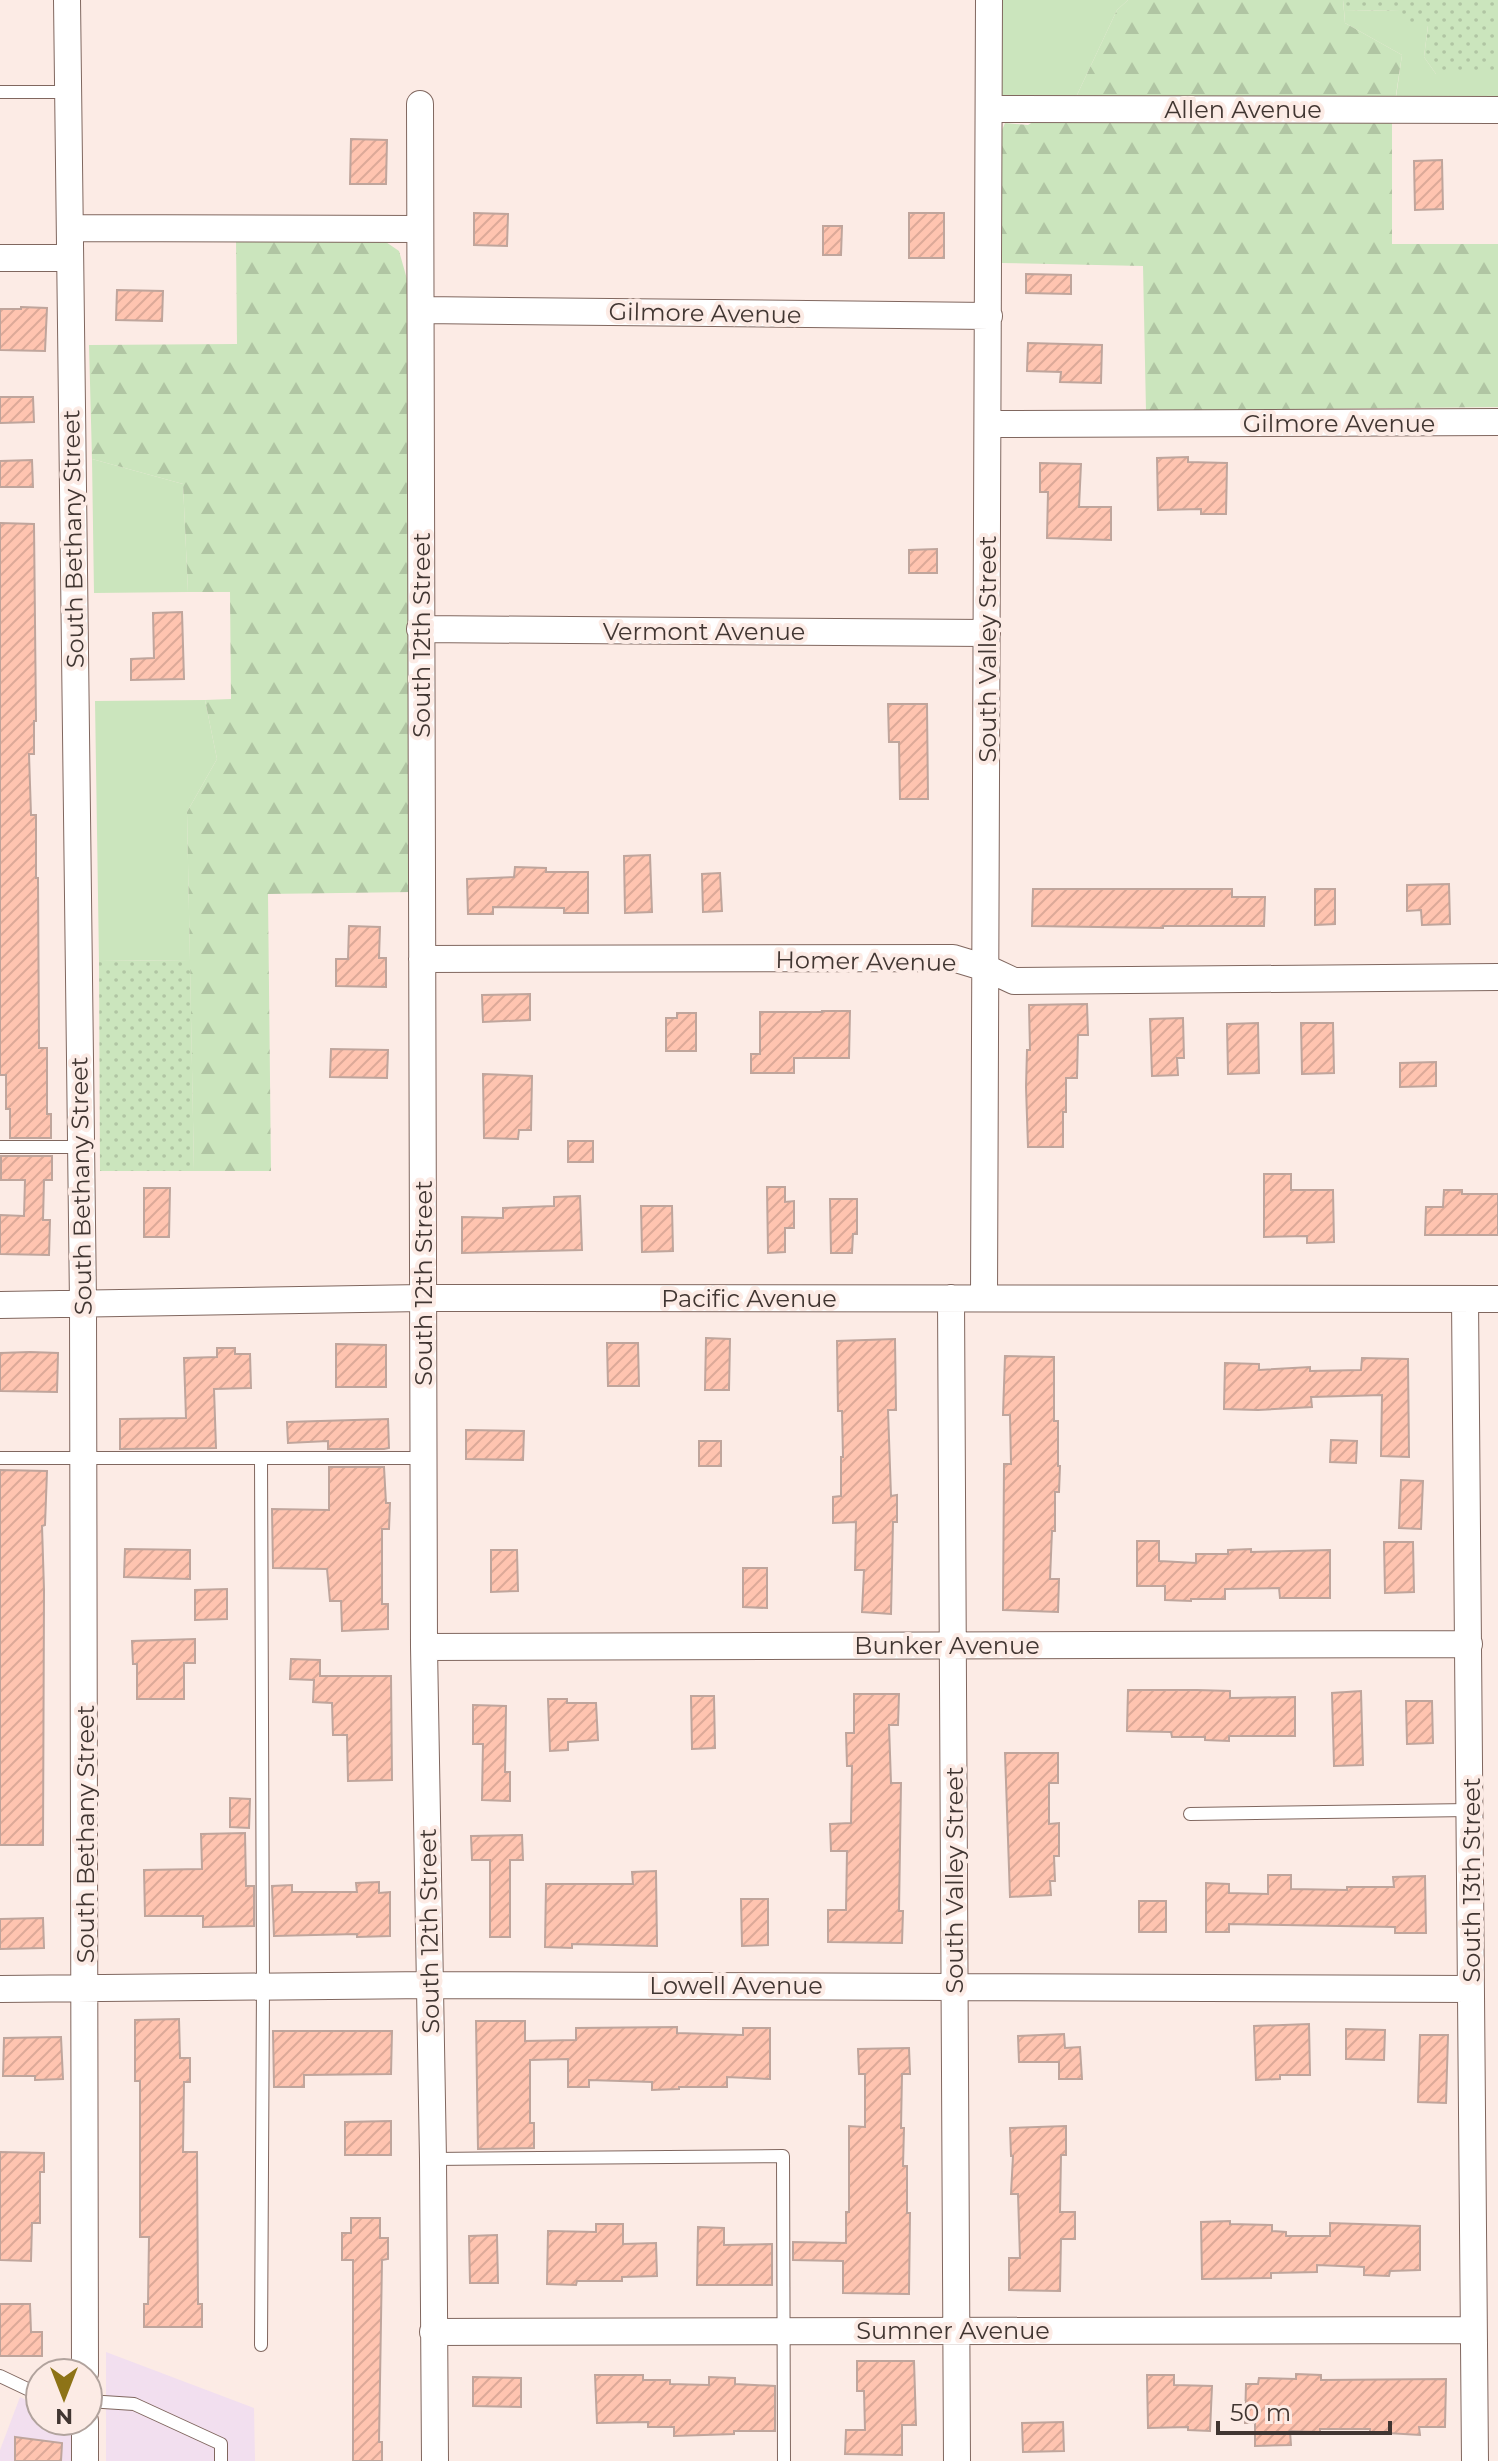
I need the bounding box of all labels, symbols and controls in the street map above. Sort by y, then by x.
street label: Allen Avenue [1164,95,1322,124]
street label: Gilmore Avenue [608,297,802,329]
street label: South Bethany Street [56,409,90,668]
street label: Gilmore Avenue [1243,409,1435,438]
street label: South 12th Street [407,532,436,738]
street label: South Valley Street [973,535,1002,762]
street label: Vermont Avenue [603,617,805,646]
street label: Homer Avenue [775,945,957,977]
street label: South Bethany Street [64,1056,98,1315]
street label: South 12th Street [409,1180,438,1386]
street label: Pacific Avenue [661,1284,837,1313]
street label: Bunker Avenue [854,1631,1040,1660]
street label: South Bethany Street [71,1704,100,1963]
street label: South Valley Street [940,1766,969,1993]
street label: South 13th Street [1457,1777,1486,1983]
street label: South 12th Street [413,1828,445,2034]
street label: Lowell Avenue [649,1971,823,2000]
street label: Sumner Avenue [856,2316,1050,2345]
north arrow [24,2357,104,2437]
scale bar [1218,2385,1390,2435]
text: 50 m [1230,2398,1291,2427]
text: N [55,2403,73,2430]

